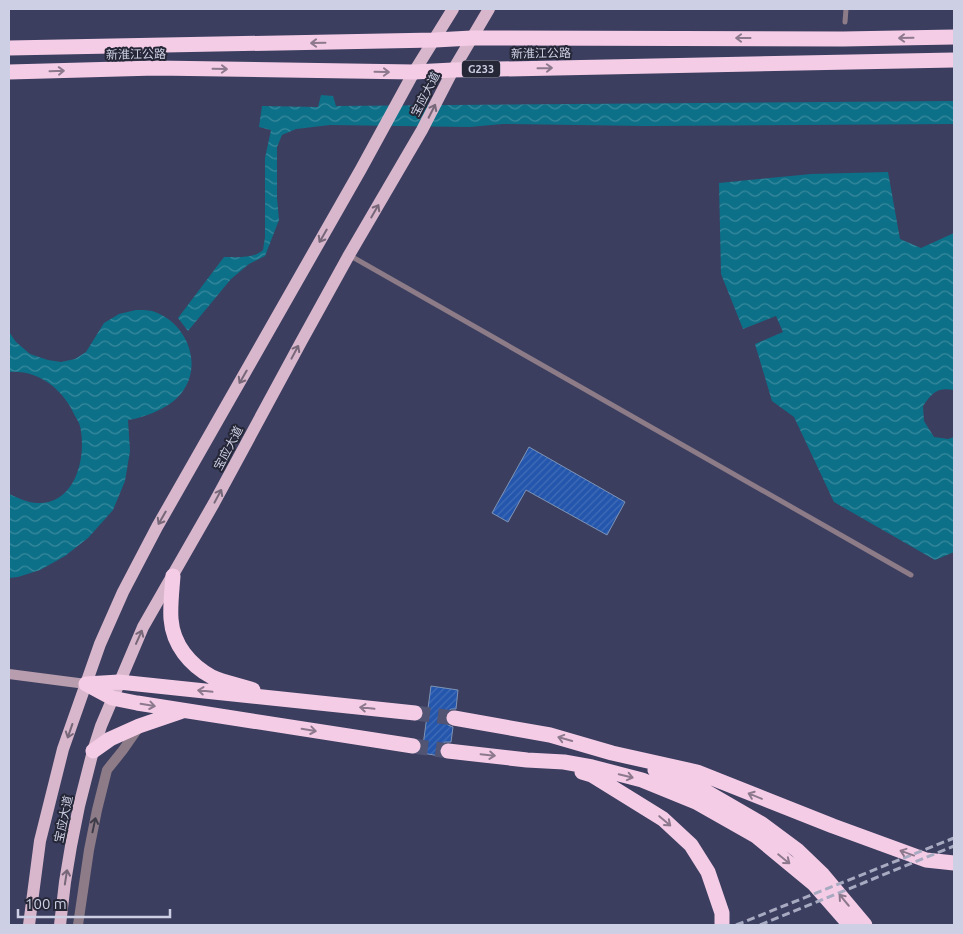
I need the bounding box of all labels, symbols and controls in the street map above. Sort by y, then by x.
one-way arrow [735,33,752,43]
one-way arrow [898,33,914,43]
one-way arrow [310,38,326,48]
street label: 新淮江公路 [511,46,571,60]
street label: 新淮江公路 [106,47,166,61]
road number: G233 [462,61,500,78]
one-way arrow [537,63,553,72]
one-way arrow [212,64,228,74]
one-way arrow [49,66,65,76]
one-way arrow [374,67,390,77]
street label: 宝应大道 [408,70,442,118]
one-way arrow [427,103,437,118]
one-way arrow [370,204,380,218]
one-way arrow [318,228,328,242]
one-way arrow [290,345,300,360]
one-way arrow [238,369,248,384]
street label: 宝应大道 [211,424,245,472]
one-way arrow [213,488,223,503]
one-way arrow [157,510,167,524]
one-way arrow [134,630,144,645]
one-way arrow [197,686,213,696]
one-way arrow [140,700,156,710]
one-way arrow [359,703,375,713]
one-way arrow [65,722,74,738]
one-way arrow [300,725,316,735]
one-way arrow [558,734,574,744]
one-way arrow [479,750,495,760]
one-way arrow [618,772,634,781]
one-way arrow [748,790,763,800]
street label: 宝应大道 [52,794,74,844]
one-way arrow [659,816,672,827]
one-way arrow [89,818,99,834]
one-way arrow [900,848,915,857]
one-way arrow [777,854,790,865]
one-way arrow [61,869,71,885]
scale bar [18,886,170,918]
one-way arrow [838,893,850,906]
text: 100 m [25,895,67,912]

